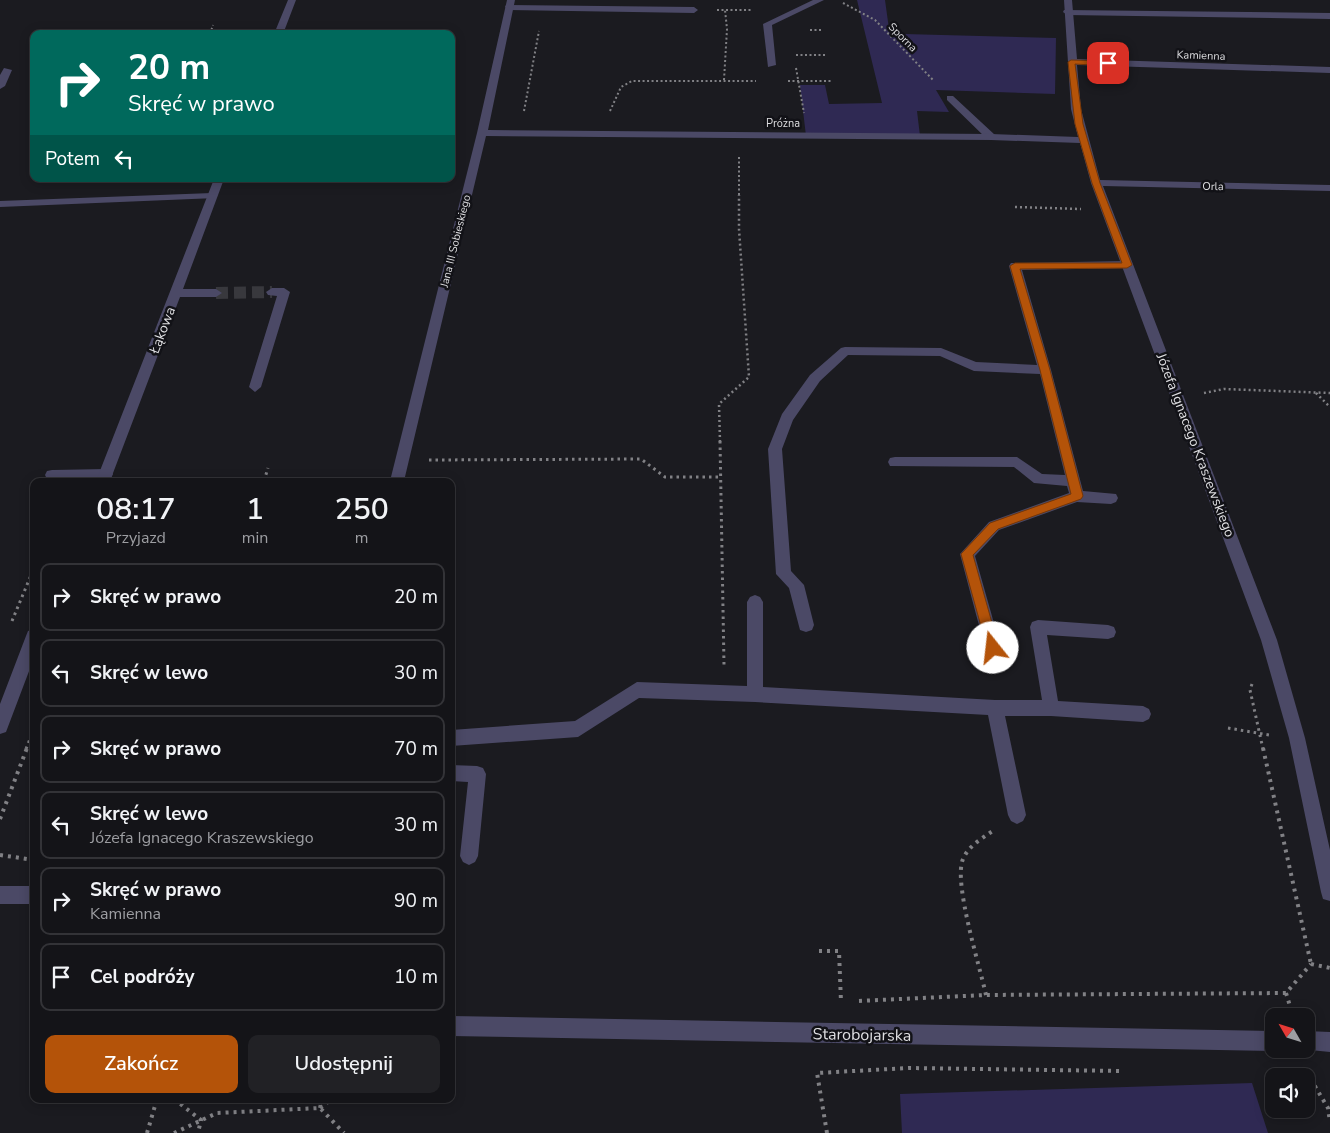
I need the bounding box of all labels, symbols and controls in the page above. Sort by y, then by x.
street label: Sporna [885,20,921,55]
pin [1087,42,1129,84]
text: 20 m [128,44,210,91]
street label: Kamienna [1176,47,1226,64]
icon: arrive [1094,49,1122,77]
icon: right [45,50,110,115]
text: Skręć w prawo [128,89,275,119]
street label: Próżna [766,116,800,131]
icon: left [110,145,138,173]
text: Potem [45,146,100,172]
street label: Orla [1202,179,1224,194]
street label: Jana III Sobieskiego [436,193,474,290]
street label: Łąkowa [145,304,180,357]
street label: Józefa Ignacego Kraszewskiego [1151,349,1240,540]
text: 08:17 [96,489,175,530]
text: 1 [246,489,264,530]
text: 250 [335,489,389,530]
text: Przyjazd [106,527,166,549]
text: min [242,527,268,549]
text: m [355,527,369,549]
icon: right [47,583,75,611]
text: Skręć w prawo [90,584,221,610]
text: 20 m [394,584,438,610]
position arrow [966,621,1018,673]
icon: left [47,659,75,687]
text: Skręć w lewo [90,660,208,686]
text: 30 m [394,660,438,686]
icon: right [47,735,75,763]
text: Skręć w prawo [90,736,221,762]
text: 70 m [394,736,438,762]
text: Skręć w lewo [90,801,208,827]
icon: left [47,811,75,839]
text: 30 m [394,812,438,838]
text: Józefa Ignacego Kraszewskiego [90,827,314,849]
text: Skręć w prawo [90,877,221,903]
icon: right [47,887,75,915]
text: 90 m [394,888,438,914]
text: Kamienna [90,903,161,925]
icon: arrive [47,963,75,991]
text: Cel podróży [90,964,194,990]
text: 10 m [394,964,438,990]
north arrow [1265,1008,1315,1058]
map controls [1265,1008,1315,1118]
street label: Starobojarska [812,1023,911,1047]
button: Zakończ [45,1035,238,1093]
button: Udostępnij [248,1035,440,1093]
button: sound [1265,1068,1315,1118]

